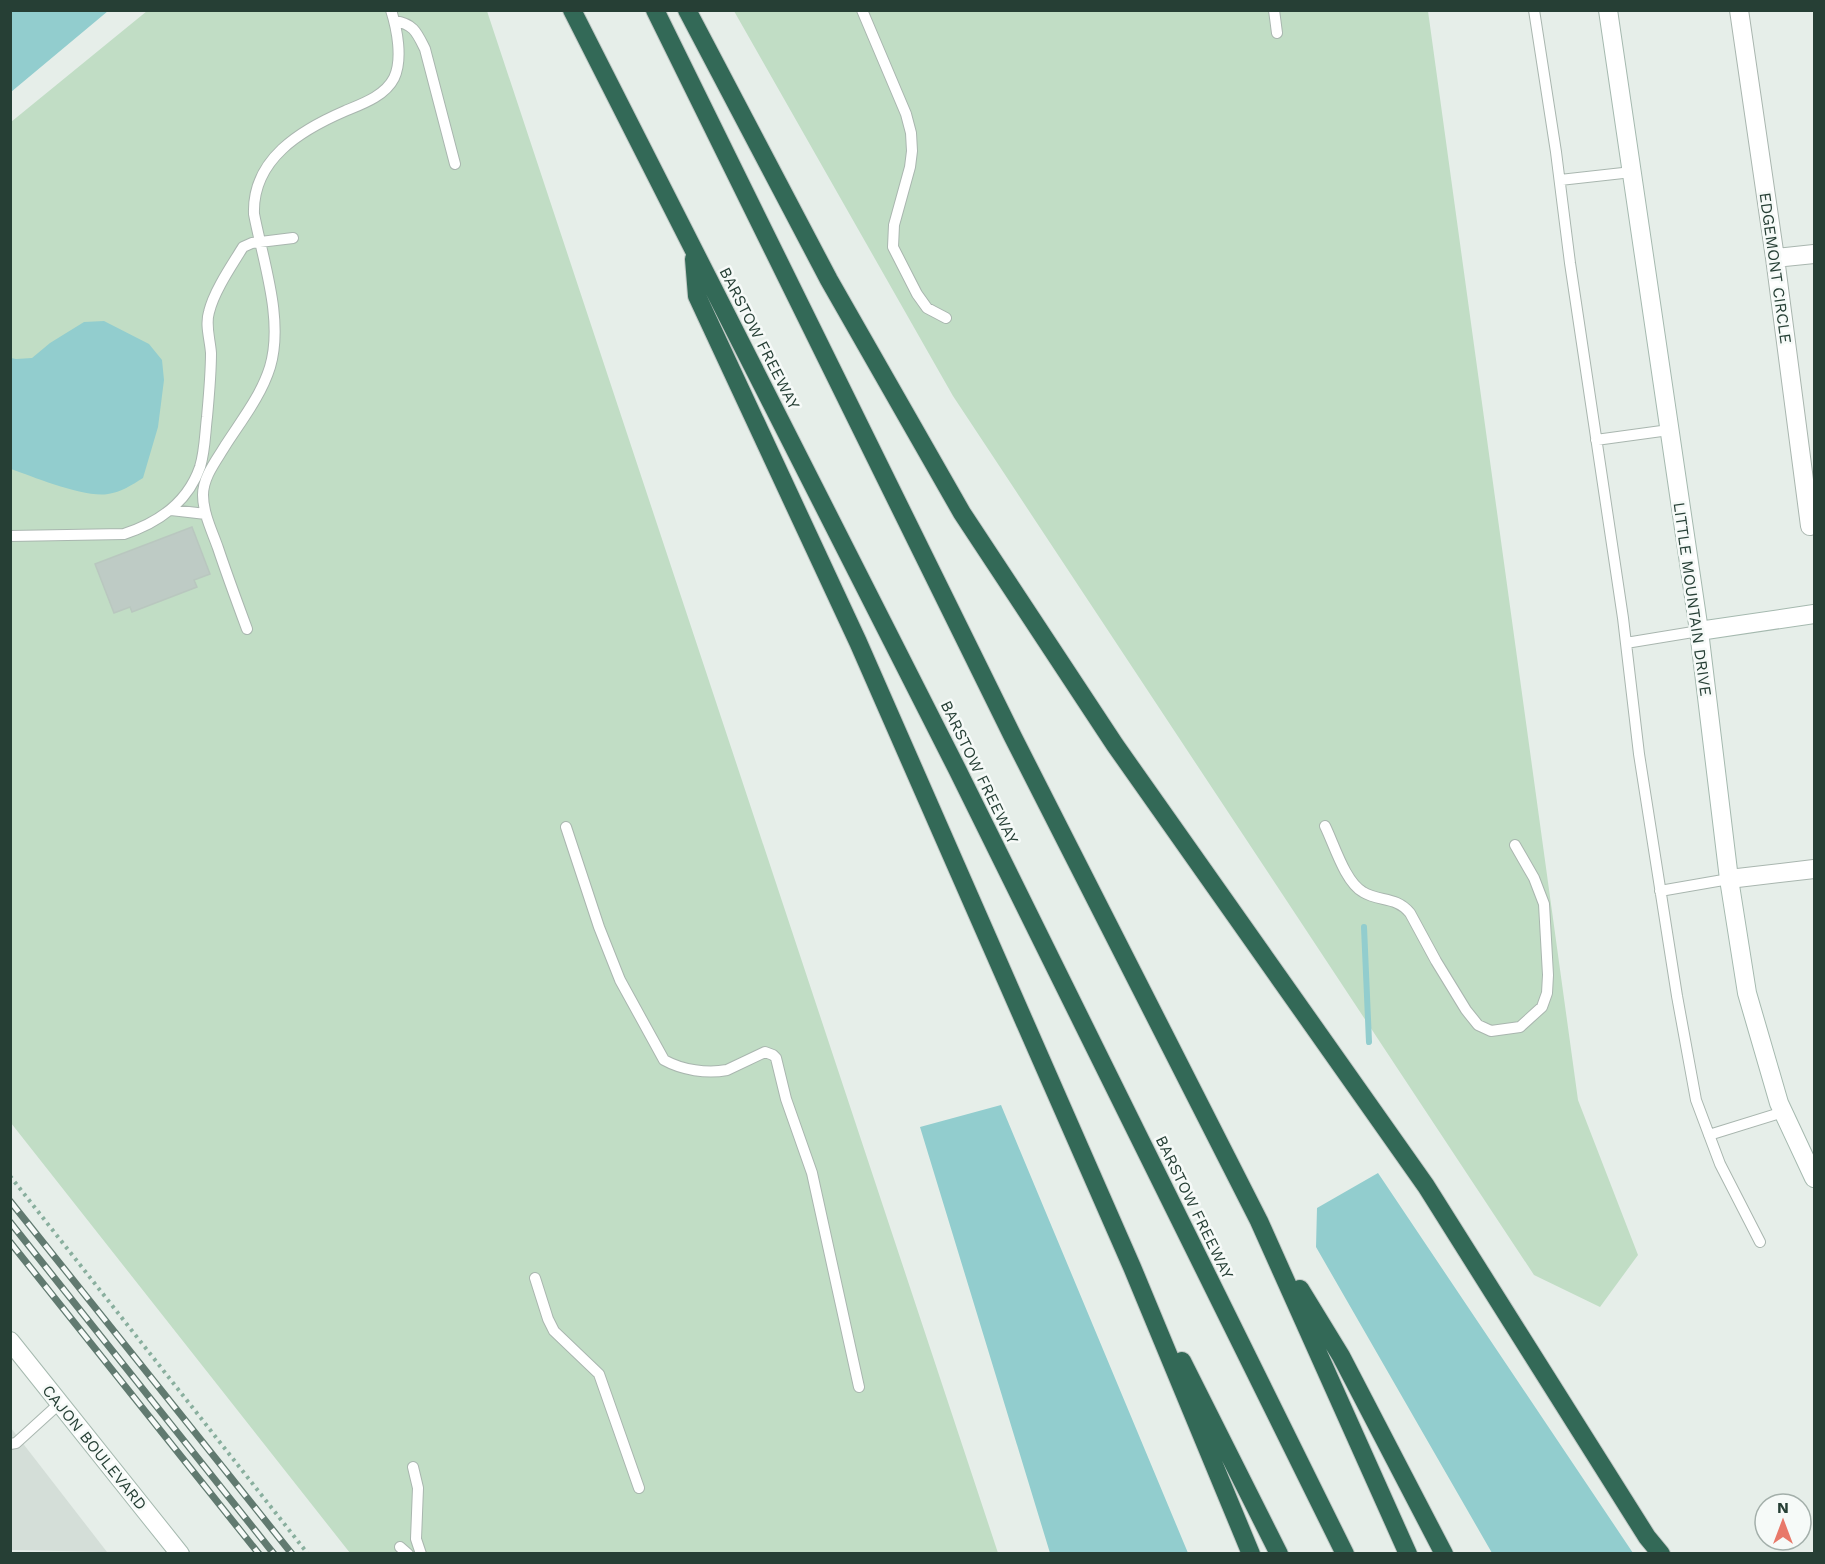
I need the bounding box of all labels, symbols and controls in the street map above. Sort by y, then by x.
street label: EDGEMONT CIRCLE [1755,191,1796,345]
street label: BARSTOW FREEWAY [715,264,804,413]
street label: LITTLE MOUNTAIN DRIVE [1669,501,1716,697]
street label: BARSTOW FREEWAY [937,697,1023,847]
street label: BARSTOW FREEWAY [1152,1132,1238,1282]
street label: CAJON BOULEVARD [38,1381,151,1514]
north arrow [1753,1492,1813,1552]
text: N [1777,1498,1789,1517]

